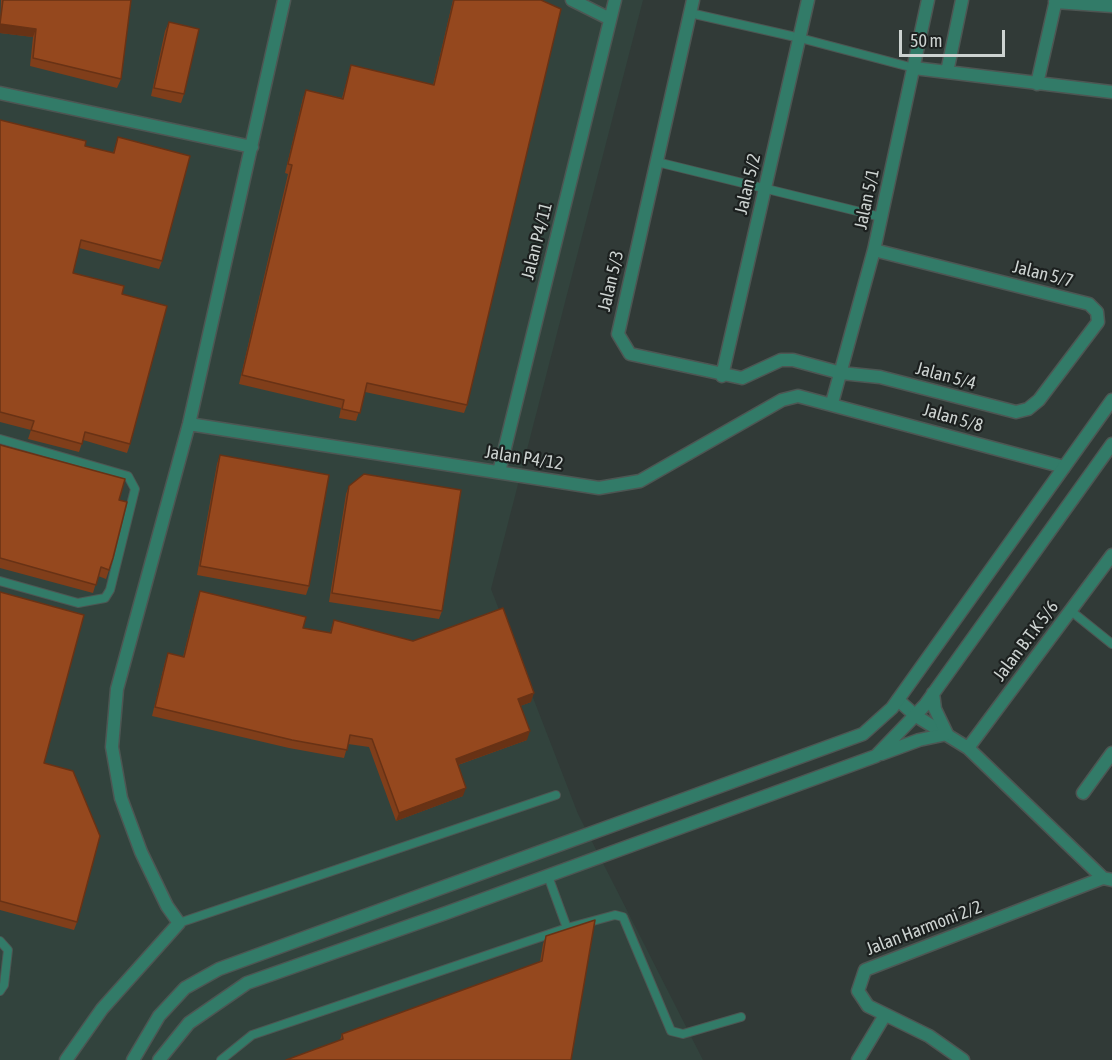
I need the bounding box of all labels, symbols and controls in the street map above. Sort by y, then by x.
scale bar [902,18,1008,56]
text: 50 m [910,30,942,51]
street label: Jalan 5/2 [731,152,765,216]
street label: Jalan 5/1 [850,167,884,231]
street label: Jalan P4/11 [517,200,557,282]
street label: Jalan 5/3 [594,249,628,313]
street label: Jalan 5/7 [1011,256,1075,292]
street label: Jalan 5/4 [914,358,978,394]
street label: Jalan 5/8 [920,399,986,437]
street label: Jalan P4/12 [483,441,565,475]
street label: Jalan B.T.K 5/6 [989,597,1063,685]
street label: Jalan Harmoni 2/2 [863,896,985,960]

